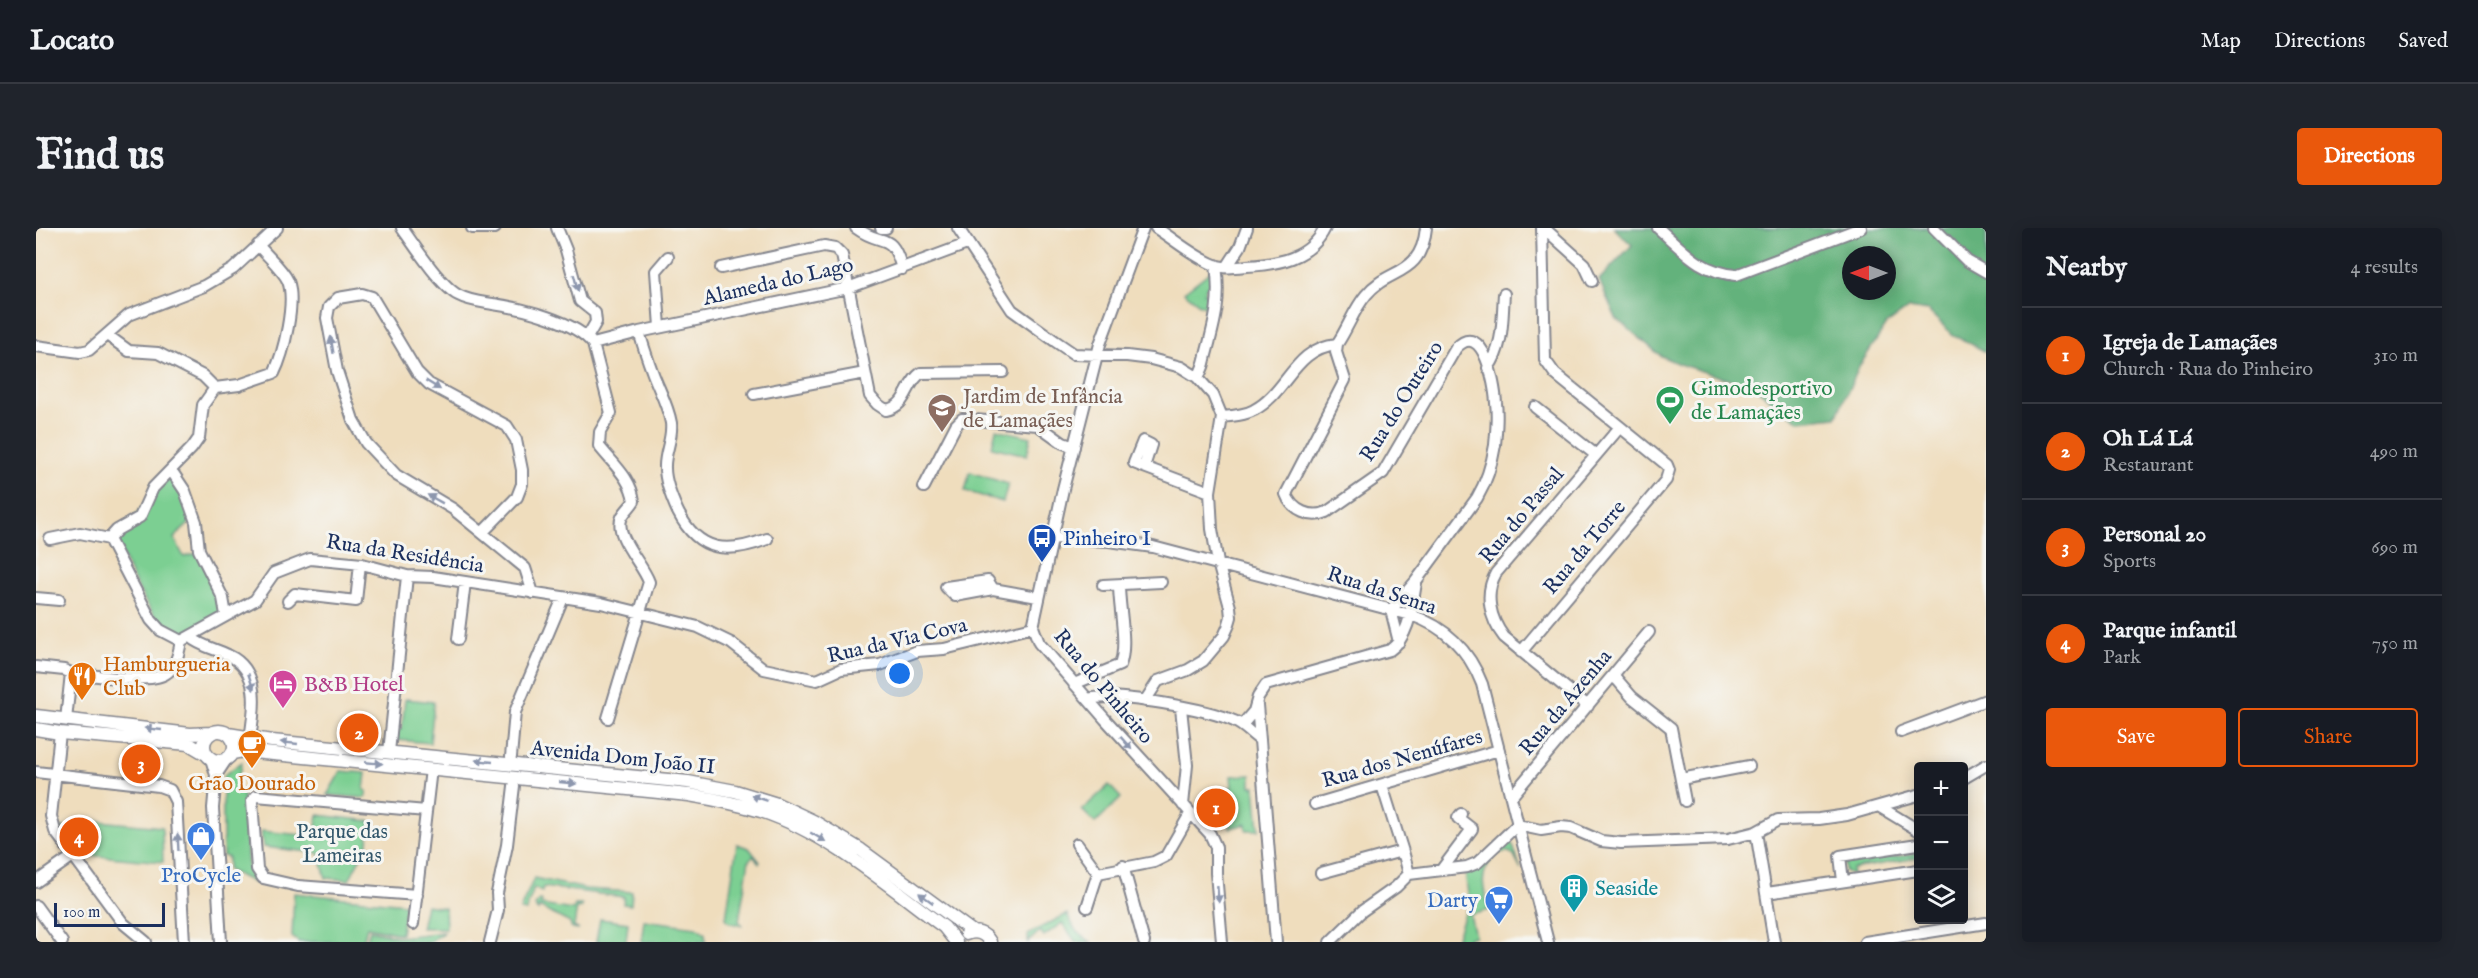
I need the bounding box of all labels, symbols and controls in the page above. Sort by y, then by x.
text: Locato [30,24,114,59]
text: Map [2201,28,2241,55]
text: Directions [2274,28,2365,55]
text: Saved [2398,28,2448,55]
button: Directions [2297,128,2442,185]
text: Find us [36,130,164,183]
north arrow [1842,246,1896,300]
text: Nearby [2046,251,2127,284]
street label: Alameda do Lago [700,252,856,313]
text: 4 results [2351,255,2418,280]
one-way arrow [572,274,581,292]
text: Igreja de Lamaçães [2103,329,2277,357]
one-way arrow [327,335,336,354]
street label: Rua do Outeiro [1354,336,1450,467]
text: 1 [2062,343,2069,368]
text: 310 m [2374,343,2418,368]
text: Church · Rua do Pinheiro [2103,357,2313,382]
place label: Gimodesportivo de Lamaçães [1691,376,1833,427]
one-way arrow [425,380,442,391]
place label: Jardim de Infância de Lamaçães [961,384,1124,435]
sports icon: Gimodesportivo de Lamaçães [1654,384,1686,426]
school or university icon: Jardim de Infância de Lamaçães [926,392,958,434]
text: Oh Lá Lá [2103,425,2193,453]
text: 2 [2061,439,2070,464]
text: 490 m [2370,439,2418,464]
text: Restaurant [2103,453,2194,478]
street label: Rua do Passal [1474,462,1571,570]
one-way arrow [426,494,443,504]
street label: Rua da Torre [1538,495,1633,601]
text: Personal 20 [2103,521,2206,549]
bus stop icon: Pinheiro I [1026,522,1058,564]
place label: Pinheiro I [1063,526,1151,553]
street label: Rua da Residência [324,529,487,580]
text: 3 [2062,535,2069,560]
text: 690 m [2371,535,2418,560]
text: Sports [2103,549,2156,574]
street label: Rua da Senra [1323,561,1441,622]
street label: Rua da Via Cova [825,612,971,671]
text: Parque infantil [2103,617,2237,645]
street label: Rua do Pinheiro [1047,624,1159,750]
text: 4 [2061,631,2070,656]
text: 750 m [2372,631,2418,656]
street label: Rua da Azenha [1514,644,1619,762]
text: Park [2103,645,2141,670]
place label: Hamburgueria Club [103,652,231,703]
your location [885,659,914,688]
restaurant icon: Hamburgueria Club [66,660,98,702]
hotel icon: B&B Hotel [267,668,299,710]
place label: B&B Hotel [304,672,404,699]
one-way arrow [246,674,256,692]
button: Save [2046,708,2226,767]
button: Share [2238,708,2418,767]
pin: 2 [340,710,378,756]
street label: Rua dos Nenúfares [1319,724,1486,795]
one-way arrow [143,725,162,734]
cafe icon: Grão Dourado [236,728,268,770]
street label: Avenida Dom João II [528,735,717,782]
one-way arrow [1119,735,1132,750]
one-way arrow [280,738,299,748]
pin: 3 [122,742,160,786]
one-way arrow [474,756,493,766]
one-way arrow [365,758,384,768]
map controls [1914,762,1968,924]
button: + [1914,762,1968,816]
place label: Grão Dourado [188,771,316,798]
one-way arrow [559,778,578,788]
pin: 1 [1196,786,1236,830]
one-way arrow [750,793,768,803]
pin: 4 [60,814,99,860]
button: − [1914,816,1968,870]
park label: Parque das Lameiras [296,819,388,870]
shop icon: ProCycle [185,820,217,862]
one-way arrow [173,832,183,851]
one-way arrow [810,832,826,843]
place label: ProCycle [161,863,242,890]
button: layers [1914,870,1968,924]
building icon: Seaside [1558,872,1590,914]
place label: Seaside [1595,876,1659,903]
supermarket icon: Darty [1483,884,1515,926]
one-way arrow [1213,885,1223,904]
place label: Darty [1427,888,1479,915]
one-way arrow [918,892,934,904]
scale bar [54,900,165,928]
text: 100 m [63,903,100,923]

